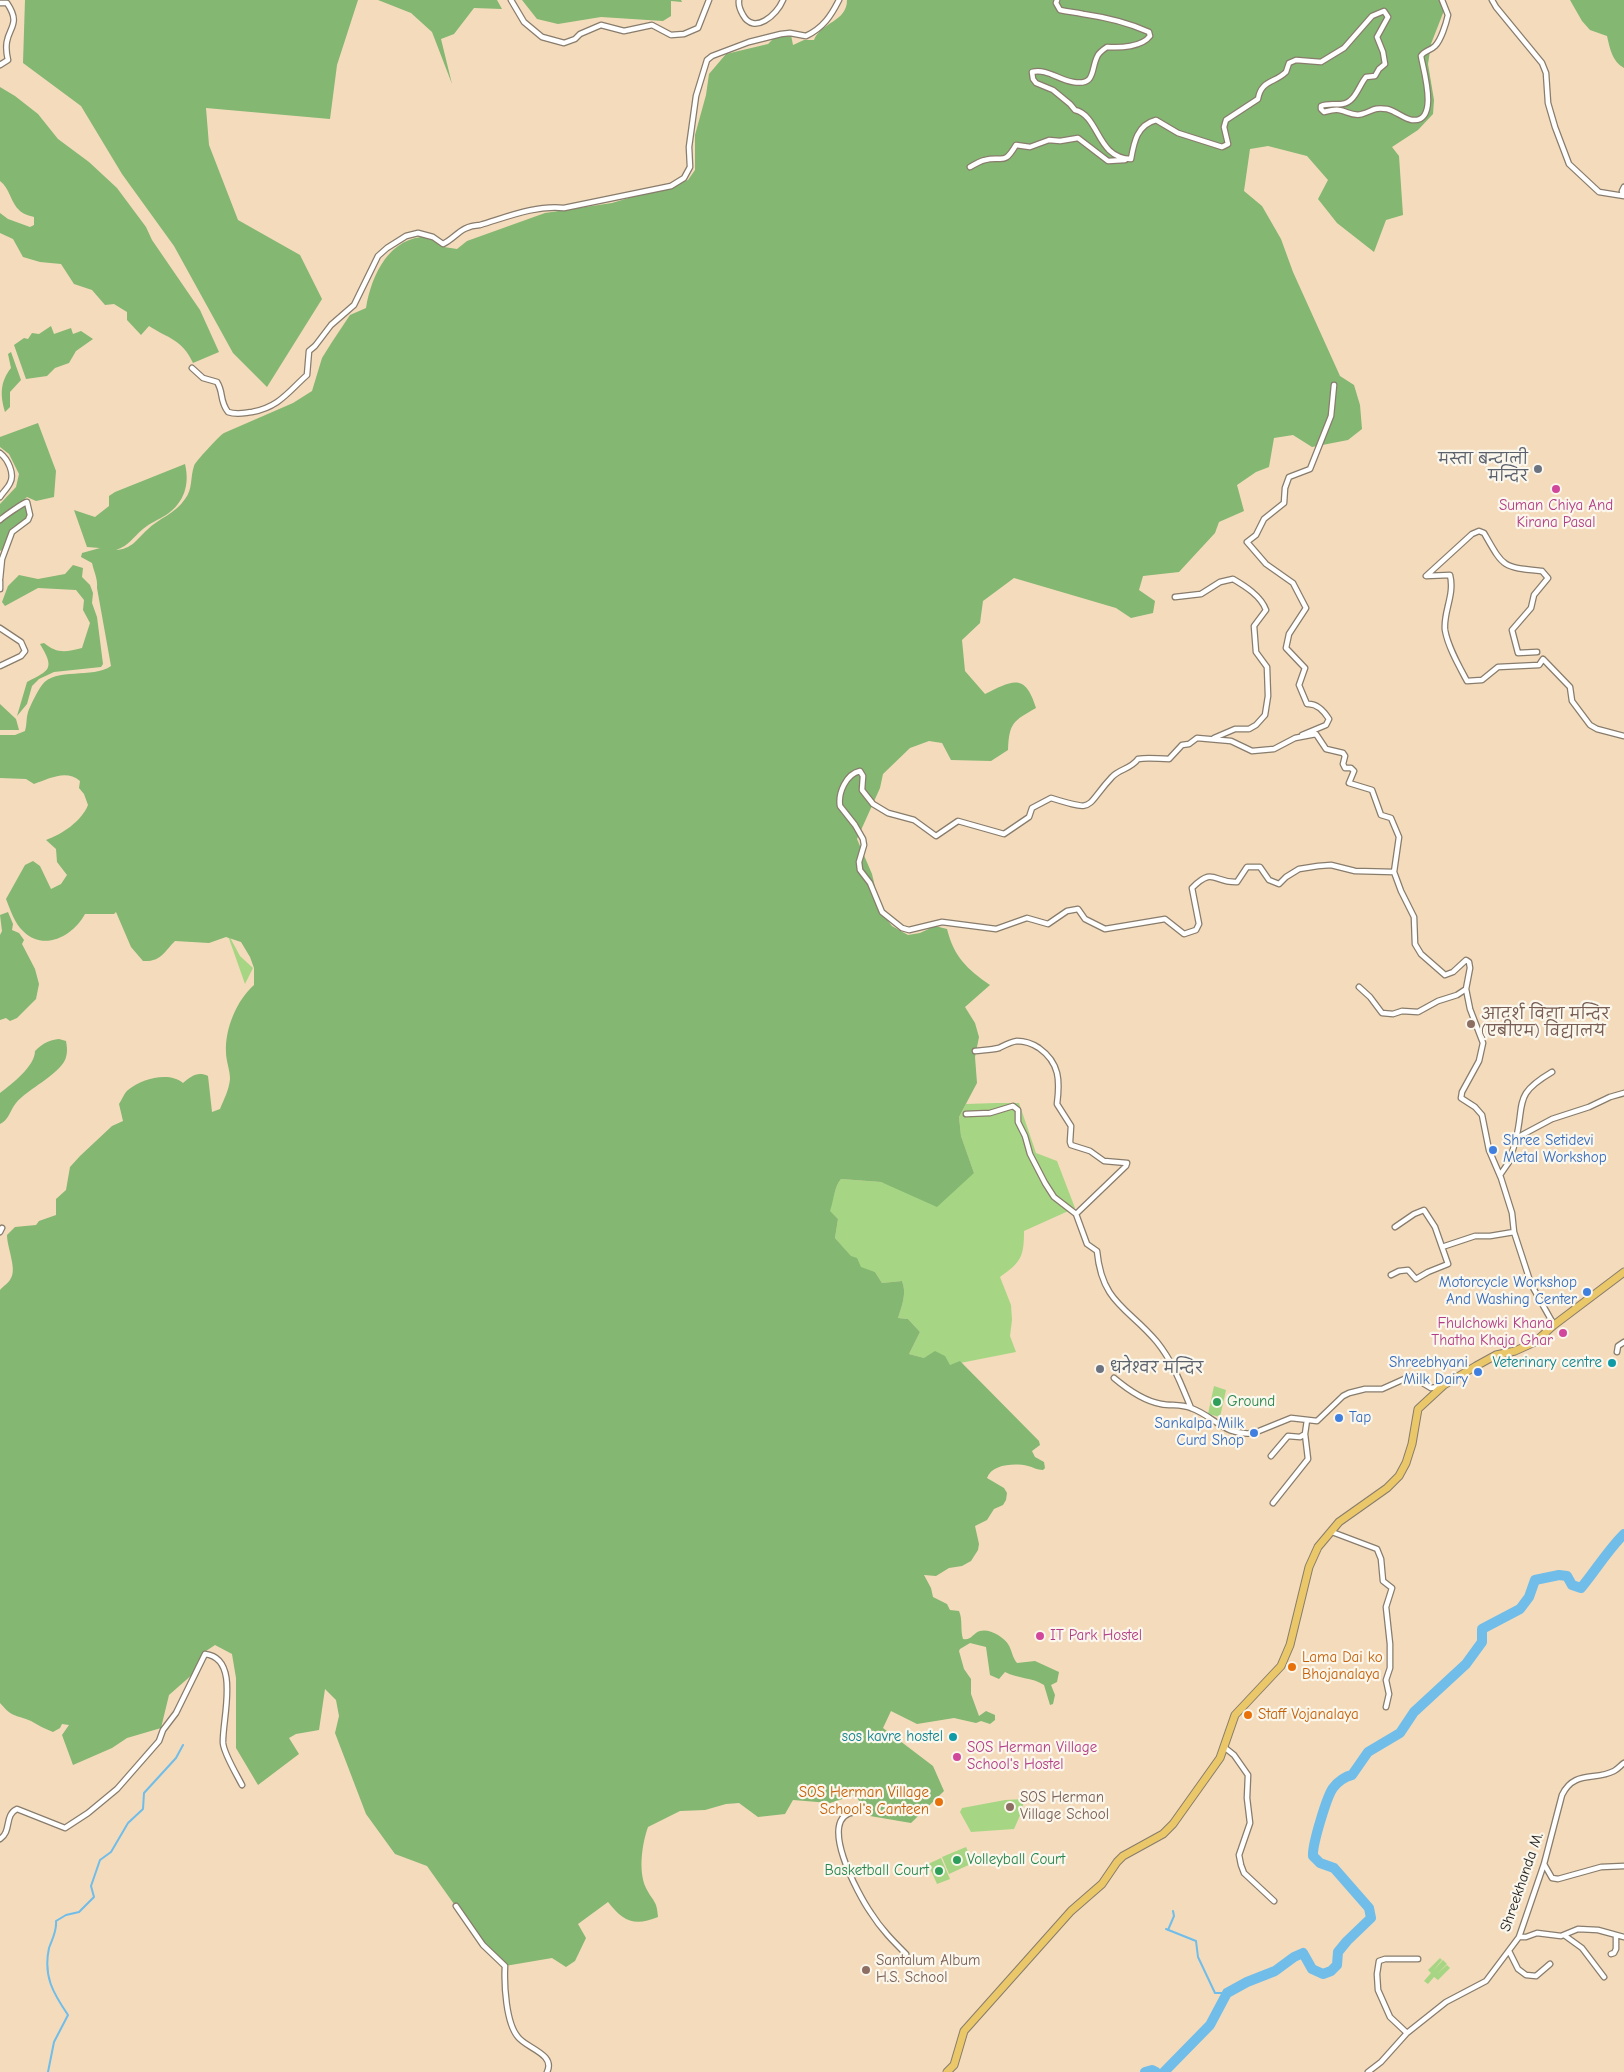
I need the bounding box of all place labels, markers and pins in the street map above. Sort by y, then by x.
place label: मस्ता बन्दाली मन्दिर [1438,451,1528,486]
marker: मस्ता बन्दाली मन्दिर [1532,463,1544,475]
marker: Suman Chiya And Kirana Pasal [1550,483,1562,495]
place label: Suman Chiya And Kirana Pasal [1499,497,1613,532]
place label: आदर्श विद्या मन्दिर (एबीएम) विद्यालय [1481,1006,1609,1041]
marker: आदर्श विद्या मन्दिर (एबीएम) विद्यालय [1465,1018,1477,1030]
place label: Shree Setidevi Metal Workshop [1503,1132,1607,1167]
marker: Shree Setidevi Metal Workshop [1487,1144,1499,1156]
place label: Motorcycle Workshop And Washing Center [1439,1274,1577,1309]
marker: Motorcycle Workshop And Washing Center [1581,1286,1593,1298]
place label: Fhulchowki Khana Thatha Khaja Ghar [1431,1315,1553,1350]
marker: Fhulchowki Khana Thatha Khaja Ghar [1557,1327,1569,1339]
place label: Shreebhyani Milk Dairy [1389,1354,1468,1389]
place label: Veterinary centre [1492,1354,1602,1372]
marker: Veterinary centre [1606,1357,1618,1369]
place label: धनेश्वर मन्दिर [1110,1360,1203,1378]
marker: धनेश्वर मन्दिर [1094,1363,1106,1375]
marker: Shreebhyani Milk Dairy [1472,1366,1484,1378]
place label: Ground [1227,1393,1275,1411]
marker: Ground [1211,1396,1223,1408]
place label: Tap [1349,1409,1371,1427]
marker: Tap [1333,1412,1345,1424]
place label: Sankalpa Milk Curd Shop [1154,1415,1244,1450]
marker: Sankalpa Milk Curd Shop [1248,1427,1260,1439]
place label: IT Park Hostel [1050,1627,1142,1645]
marker: IT Park Hostel [1034,1630,1046,1642]
place label: Lama Dai ko Bhojanalaya [1302,1649,1383,1684]
marker: Lama Dai ko Bhojanalaya [1286,1661,1298,1673]
place label: Staff Vojanalaya [1258,1706,1359,1724]
marker: Staff Vojanalaya [1242,1709,1254,1721]
place label: sos kavre hostel [842,1728,943,1746]
marker: sos kavre hostel [947,1731,959,1743]
place label: SOS Herman Village School's Hostel [967,1739,1097,1774]
marker: SOS Herman Village School's Hostel [951,1751,963,1763]
place label: SOS Herman Village School's Canteen [799,1784,929,1819]
place label: SOS Herman Village School [1020,1789,1109,1824]
marker: SOS Herman Village School's Canteen [933,1796,945,1808]
marker: SOS Herman Village School [1004,1801,1016,1813]
place label: Volleyball Court [967,1851,1065,1869]
marker: Volleyball Court [951,1854,963,1866]
place label: Basketball Court [825,1862,929,1880]
marker: Basketball Court [933,1865,945,1877]
place label: Santalum Album H.S. School [876,1952,980,1987]
marker: Santalum Album H.S. School [860,1964,872,1976]

